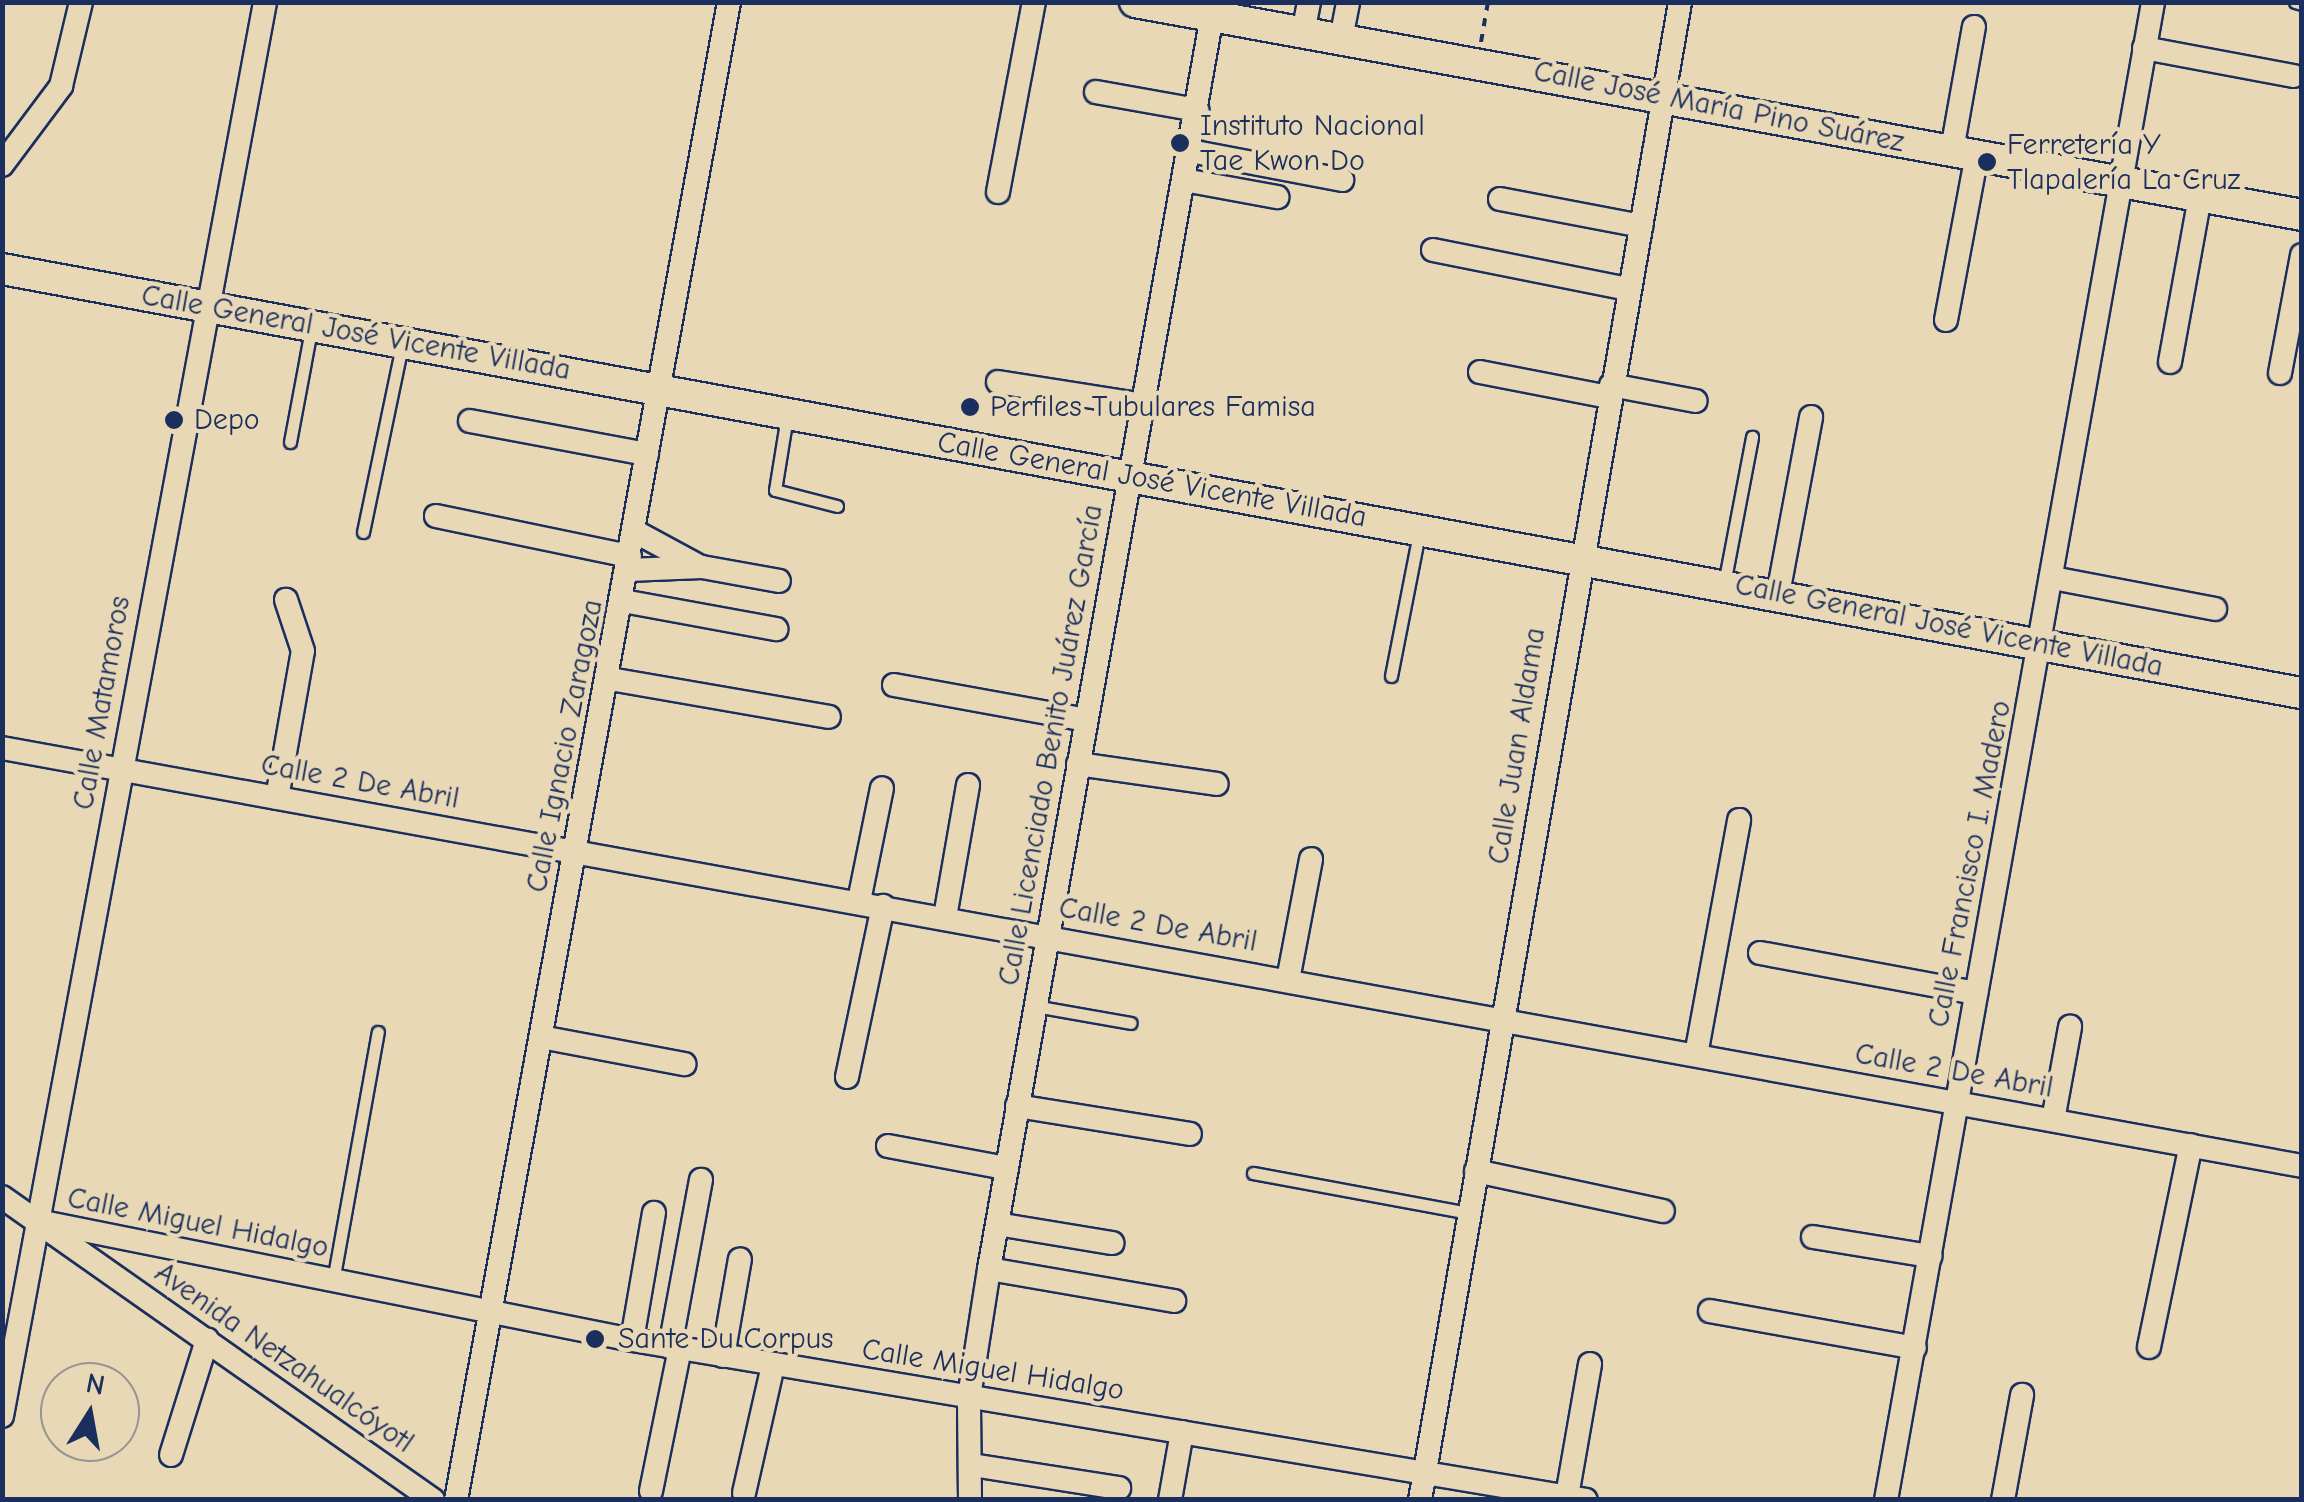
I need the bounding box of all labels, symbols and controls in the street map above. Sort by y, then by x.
street label: Calle José María Pino Suárez [1531,53,1907,161]
place label: Instituto Nacional Tae Kwon Do [1200,108,1425,178]
place label: Ferretería Y Tlapalería La Cruz [2007,127,2241,198]
marker: Instituto Nacional Tae Kwon Do [1169,132,1191,154]
marker: Ferretería Y Tlapalería La Cruz [1976,151,1998,173]
street label: Calle General José Vicente Villada [139,277,573,389]
place label: Perfiles Tubulares Famisa [990,389,1316,425]
marker: Perfiles Tubulares Famisa [959,396,981,418]
place label: Depo [194,402,260,438]
marker: Depo [163,409,185,431]
street label: Calle General José Vicente Villada [935,424,1369,536]
street label: Calle Licenciado Benito Juárez García [991,502,1111,988]
street label: Calle General José Vicente Villada [1732,567,2166,685]
street label: Calle Matamoros [66,593,138,813]
street label: Calle Ignacio Zaragoza [519,597,611,895]
street label: Calle Juan Aldama [1481,625,1553,867]
street label: Calle Francisco I. Madero [1921,698,2019,1030]
street label: Calle 2 De Abril [258,747,462,817]
street label: Calle 2 De Abril [1056,890,1260,960]
street label: Calle 2 De Abril [1852,1036,2056,1106]
street label: Calle Miguel Hidalgo [64,1180,332,1266]
street label: Avenida Netzahualcóyotl [148,1255,420,1461]
place label: Sante Du Corpus [618,1321,834,1357]
marker: Sante Du Corpus [582,1326,608,1352]
street label: Calle Miguel Hidalgo [859,1331,1127,1409]
north arrow [40,1362,140,1462]
text: N [83,1367,107,1402]

